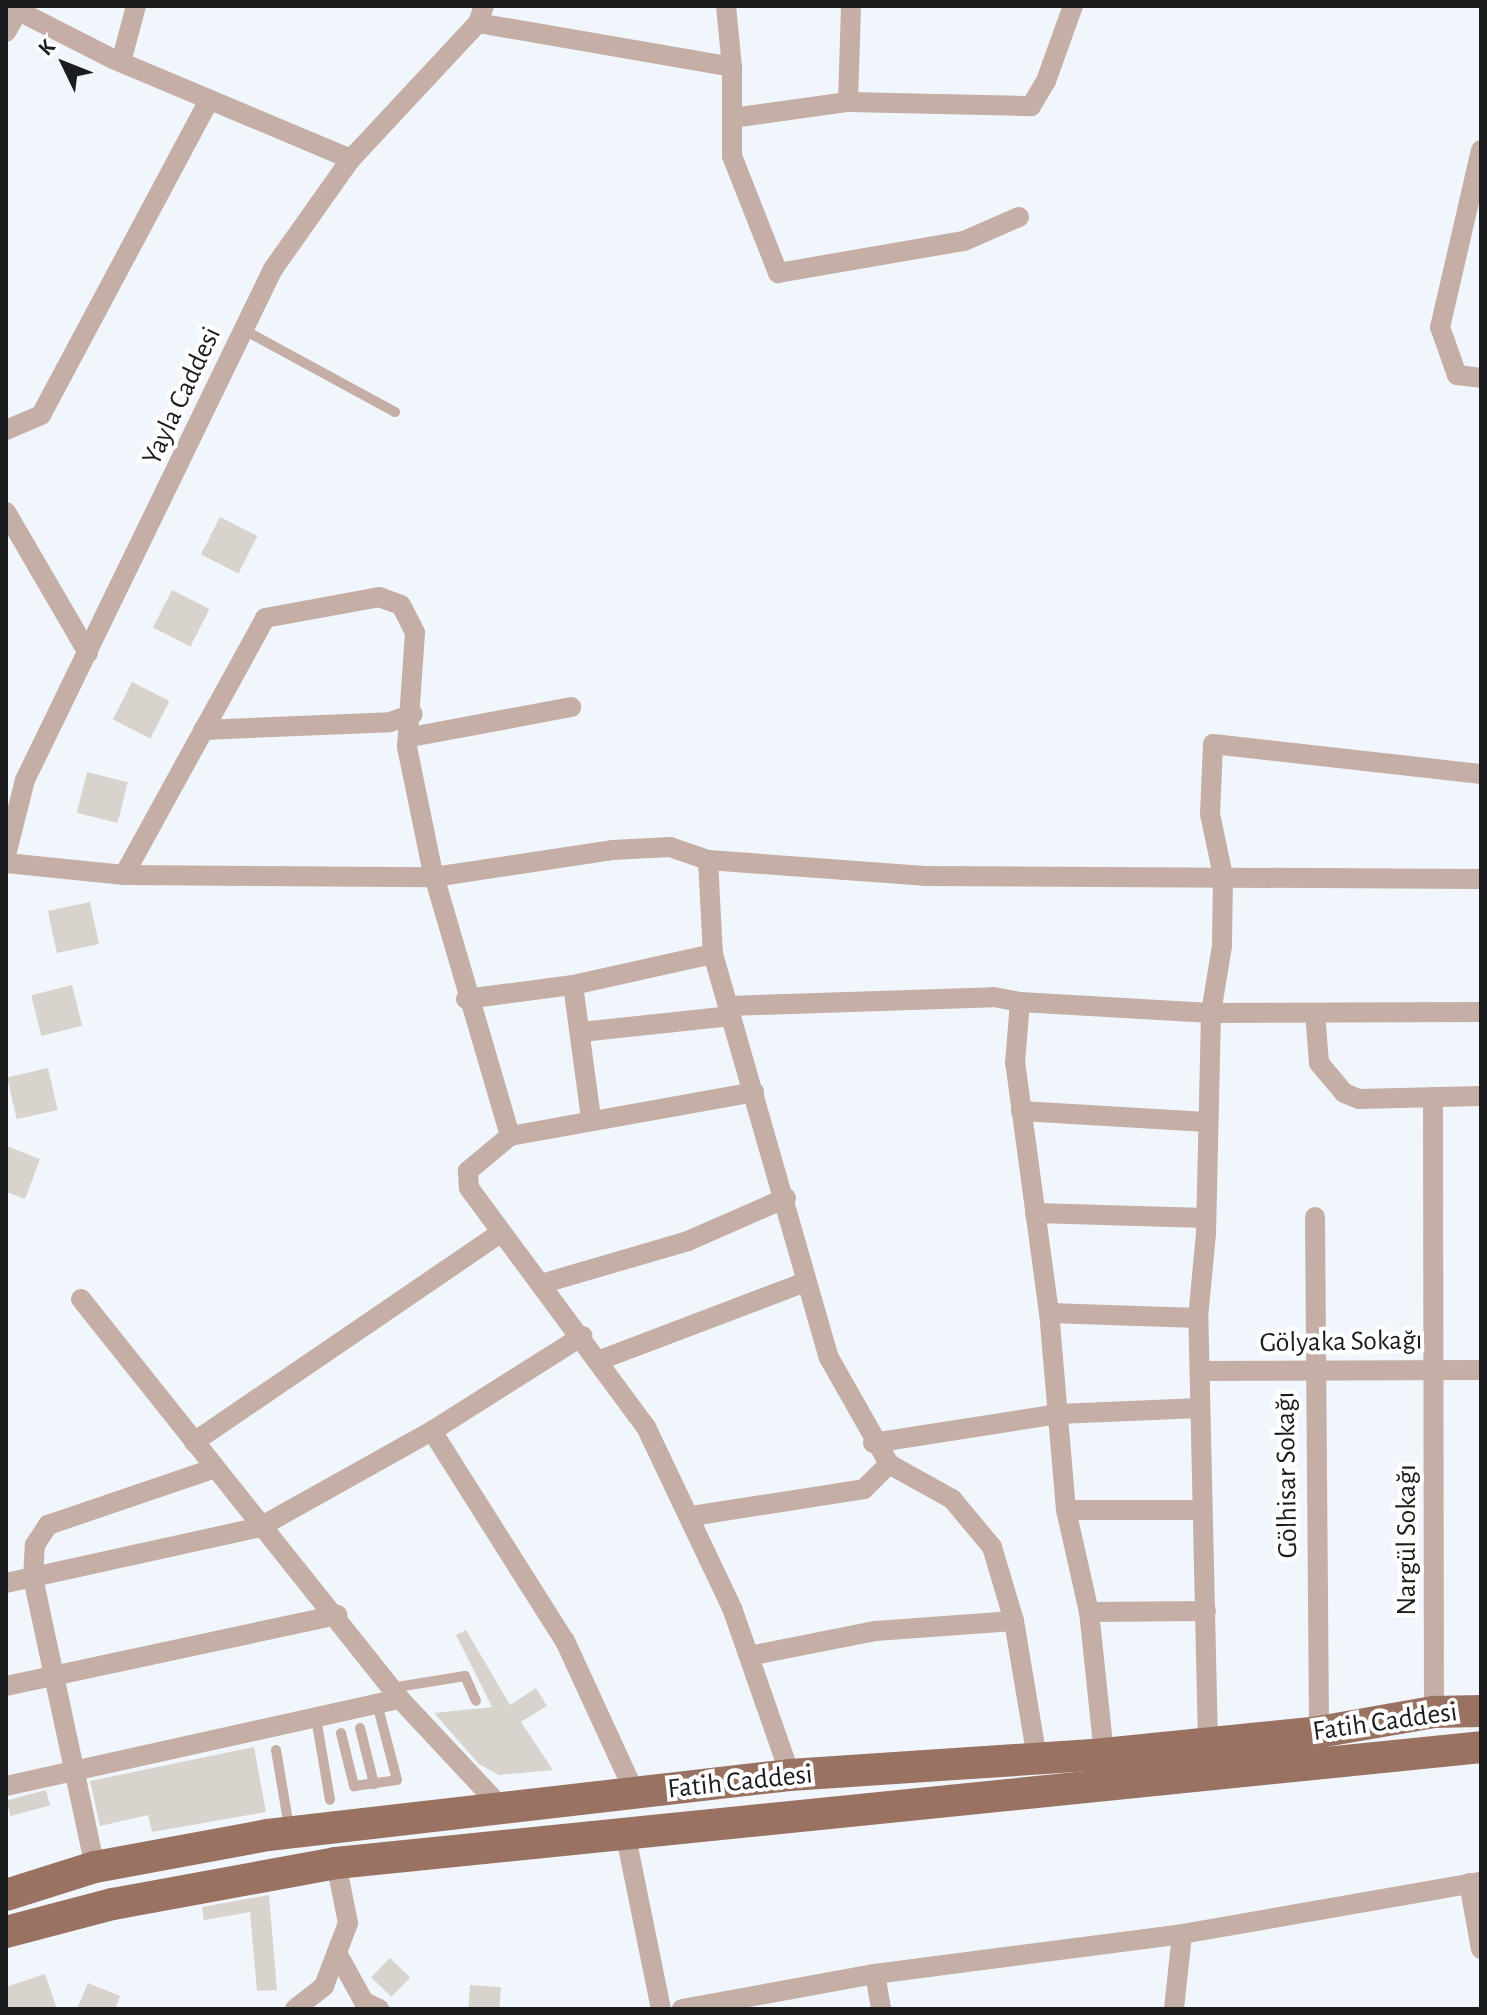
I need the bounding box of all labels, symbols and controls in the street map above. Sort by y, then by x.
north arrow [24,24,104,104]
text: K [34,35,59,60]
street label: Yayla Caddesi [135,322,229,470]
street label: Gölyaka Sokağı [1259,1324,1423,1360]
street label: Gölhisar Sokağı [1269,1391,1305,1559]
street label: Nargül Sokağı [1390,1464,1424,1616]
street label: Fatih Caddesi [1311,1695,1459,1749]
street label: Fatih Caddesi [666,1758,814,1806]

